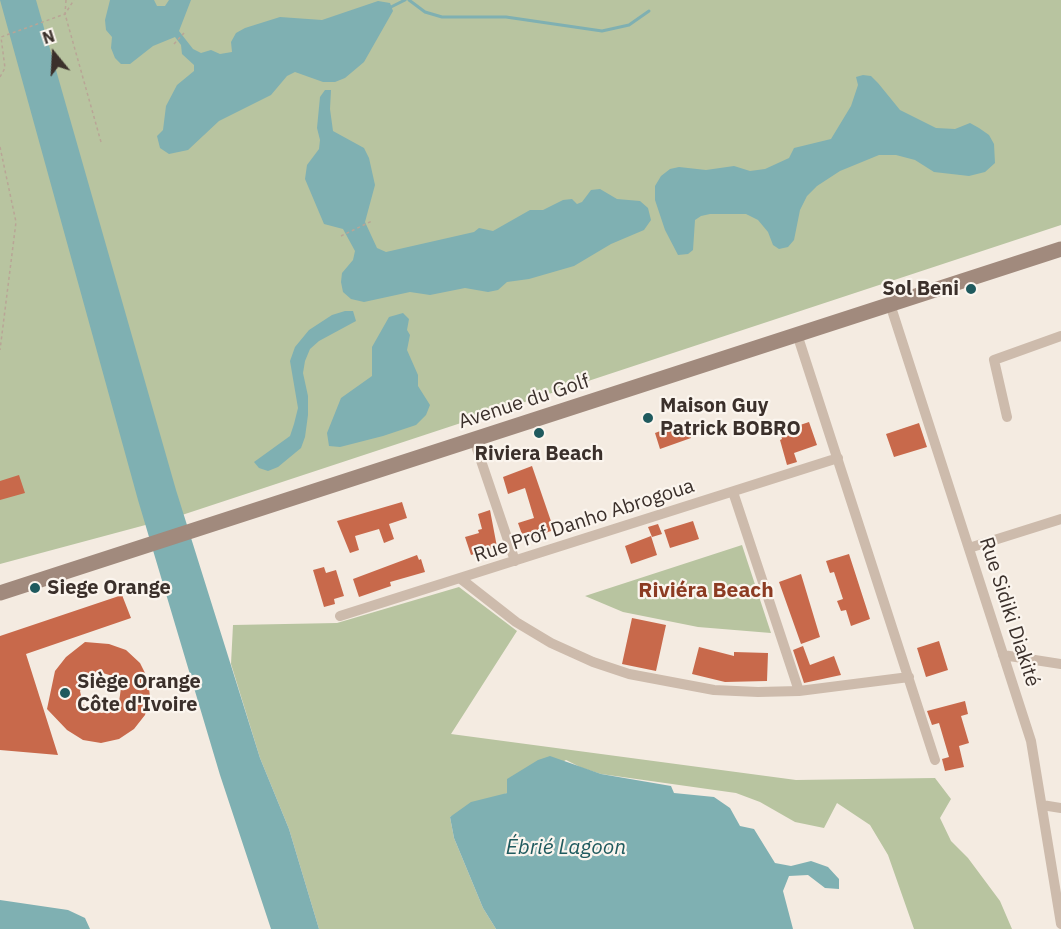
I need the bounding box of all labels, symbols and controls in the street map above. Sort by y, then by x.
north arrow [24,24,84,84]
text: N [40,26,57,48]
place label: Sol Beni [882,277,959,301]
marker: Sol Beni [964,282,978,296]
street label: Avenue du Golf [456,370,592,434]
place label: Maison Guy Patrick BOBRO [660,394,801,441]
marker: Maison Guy Patrick BOBRO [641,411,655,425]
marker: Riviera Beach [532,426,546,440]
place label: Riviera Beach [474,442,604,466]
street label: Rue Prof Danho Abrogoua [471,474,697,568]
street label: Rue Sidiki Diakité [973,534,1045,690]
place label: Siege Orange [47,576,171,600]
district label: Riviéra Beach [638,578,774,604]
marker: Siege Orange [28,581,42,595]
place label: Siège Orange Côte d'Ivoire [77,670,201,717]
marker: Siège Orange Côte d'Ivoire [58,686,72,700]
water label: Ébrié Lagoon [506,835,626,861]

